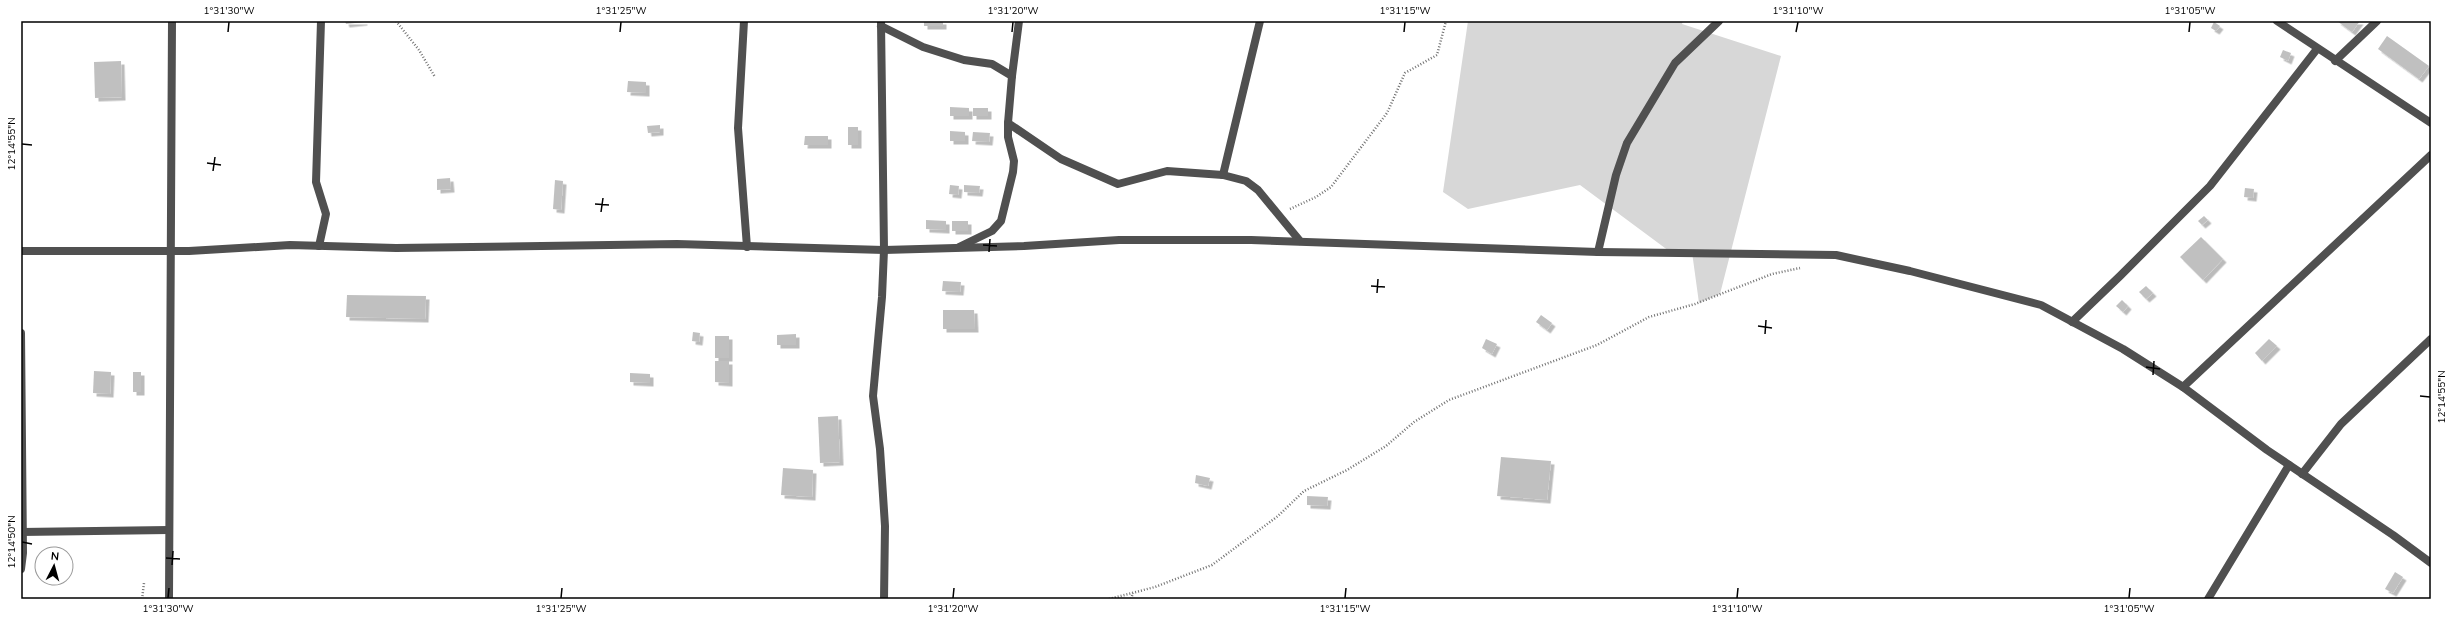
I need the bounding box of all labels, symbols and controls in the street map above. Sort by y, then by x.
text: 1°31'30"W [204,4,254,18]
text: 1°31'25"W [596,4,646,18]
text: 1°31'20"W [988,4,1038,18]
text: 1°31'15"W [1380,4,1430,18]
text: 1°31'10"W [1773,4,1823,18]
text: 1°31'05"W [2165,4,2215,18]
text: 12°14'55"N [5,117,19,171]
text: 12°14'55"N [2435,370,2449,424]
text: 12°14'50"N [5,515,19,569]
north arrow [34,546,74,586]
text: N [50,549,60,564]
text: 1°31'30"W [143,602,193,616]
text: 1°31'25"W [536,602,586,616]
text: 1°31'20"W [928,602,978,616]
text: 1°31'15"W [1320,602,1370,616]
text: 1°31'10"W [1712,602,1762,616]
text: 1°31'05"W [2104,602,2154,616]

